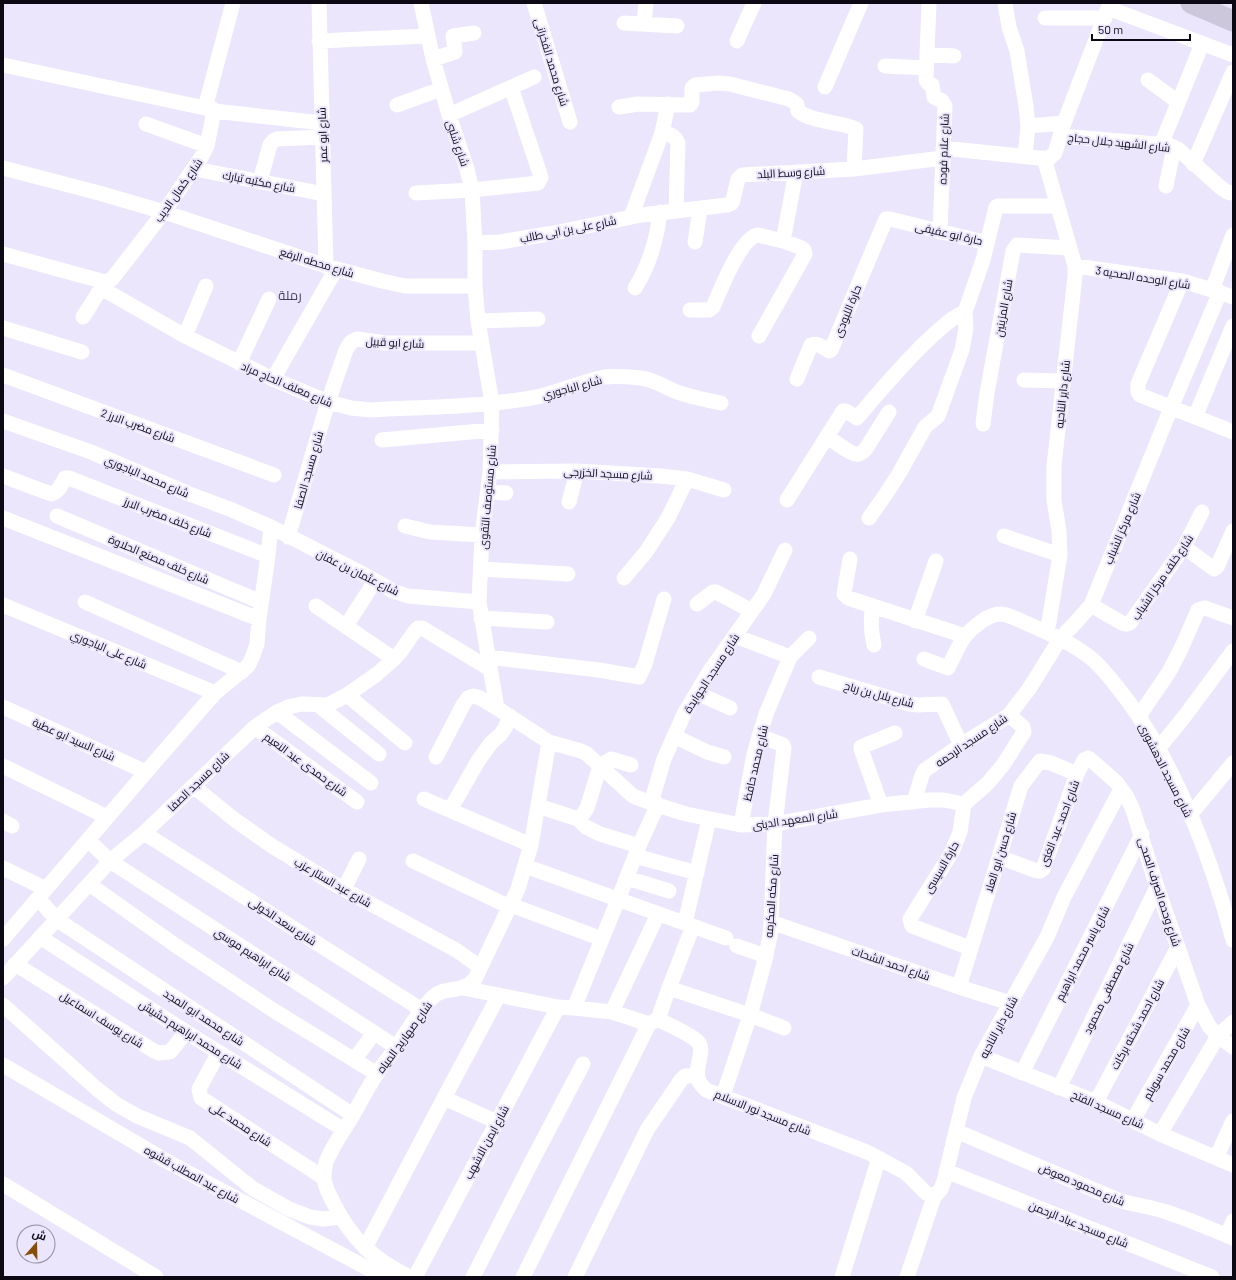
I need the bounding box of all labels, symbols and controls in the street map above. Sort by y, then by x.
street label: شارع محمد الفخرانى [531,16,572,108]
scale bar [1092,16,1190,42]
text: 50 m [1098,22,1123,36]
street label: شارع ابو عمر [315,107,331,164]
street label: شارع علام فوده [935,113,953,185]
street label: شارع شلبى [442,118,472,169]
street label: شارع الشهيد جلال حجاج [1067,130,1171,156]
street label: شارع كمال الديب [151,156,206,225]
street label: شارع وسط البلد [757,164,825,182]
street label: شارع مكتبه تبارك [221,168,296,196]
street label: شارع على بن ابى طالب [519,213,618,247]
street label: حارة ابو عفيفى [914,219,984,248]
street label: شارع محطه الرفع [278,245,356,281]
street label: شارع الوحده الصحيه 3 [1094,263,1191,293]
street label: شارع المزينين [992,278,1016,338]
street label: حارة اللبودى [831,283,864,339]
district label: رملة [278,287,302,303]
street label: شارع ابو قبيل [365,334,425,352]
street label: شارع معلف الحاج مراد [239,359,335,411]
street label: شارع داير الناحيه [1052,359,1074,429]
street label: شارع الباجوري [541,373,604,404]
street label: شارع مضرب الارز 2 [99,406,177,446]
street label: شارع مسجد الصفا [291,430,327,511]
street label: شارع مستوصف التقوى [476,444,500,550]
street label: شارع محمد الباجوري [102,452,191,502]
street label: شارع مسجد الخزرجى [563,464,653,484]
street label: شارع مركز الشباب [1101,490,1145,567]
street label: شارع خلف مضرب الارز [121,494,214,542]
street label: شارع خلف مصنع الحلاوة [106,532,211,588]
street label: شارع خلف مركز الشباب [1129,532,1197,623]
street label: شارع عثمان بن عفان [314,546,401,599]
street label: شارع على الباجوري [68,627,149,674]
street label: شارع مسجد الجوايدة [681,631,743,716]
street label: شارع بلال بن رباح [842,678,915,711]
street label: شارع مسجد الرحمه [933,711,1011,771]
street label: شارع السيد ابو عطية [30,715,117,765]
street label: شارع مسجد الدهشورى [1135,721,1195,820]
street label: شارع محمد حافظ [740,724,772,803]
street label: شارع حمدى عبد النعيم [261,729,350,800]
street label: شارع مسجد الصفا [165,748,233,815]
street label: شارع احمد عبد الغنى [1037,778,1083,869]
street label: شارع المعهد الدينى [751,807,839,833]
street label: شارع حسن ابو العلا [982,810,1020,894]
street label: شارع وحده الصرف الصحى [1134,836,1184,949]
street label: حارة السيسى [921,839,962,896]
street label: شارع مكه المكرمه [762,854,782,938]
street label: شارع عبد الستار عزب [291,855,374,911]
street label: شارع سعد الخولى [246,894,319,949]
street label: شارع ياسر محمد ابراهيم [1052,903,1113,1004]
street label: شارع ابراهيم موسي [211,925,294,985]
street label: شارع مصطفى محمود [1080,940,1138,1037]
street label: شارع احمد الشحات [849,943,932,984]
street label: شارع احمد شحته بركات [1108,977,1168,1072]
street label: شارع محمد ابو المجد [160,986,247,1049]
street label: شارع يوسف اسماعيل [57,988,146,1052]
street label: شارع داير الناحيه [976,994,1022,1061]
street label: شارع محمد ابراهيم حشيش [136,997,245,1073]
street label: شارع صهاريج المياه [374,999,436,1076]
street label: شارع محمد سويلم [1140,1024,1194,1103]
street label: شارع مسجد نور الاسلام [712,1087,813,1139]
street label: شارع مسجد الفتح [1069,1087,1146,1133]
street label: شارع محمد على [207,1099,274,1150]
street label: شارع ايمن الاشهب [461,1103,513,1182]
street label: شارع عبد المطلب قشوه [141,1143,242,1207]
street label: شارع محمود معوض [1036,1160,1127,1210]
street label: شارع مسجد عباد الرحمن [1027,1198,1130,1252]
north arrow [16,1224,56,1264]
text: ش [30,1226,48,1244]

